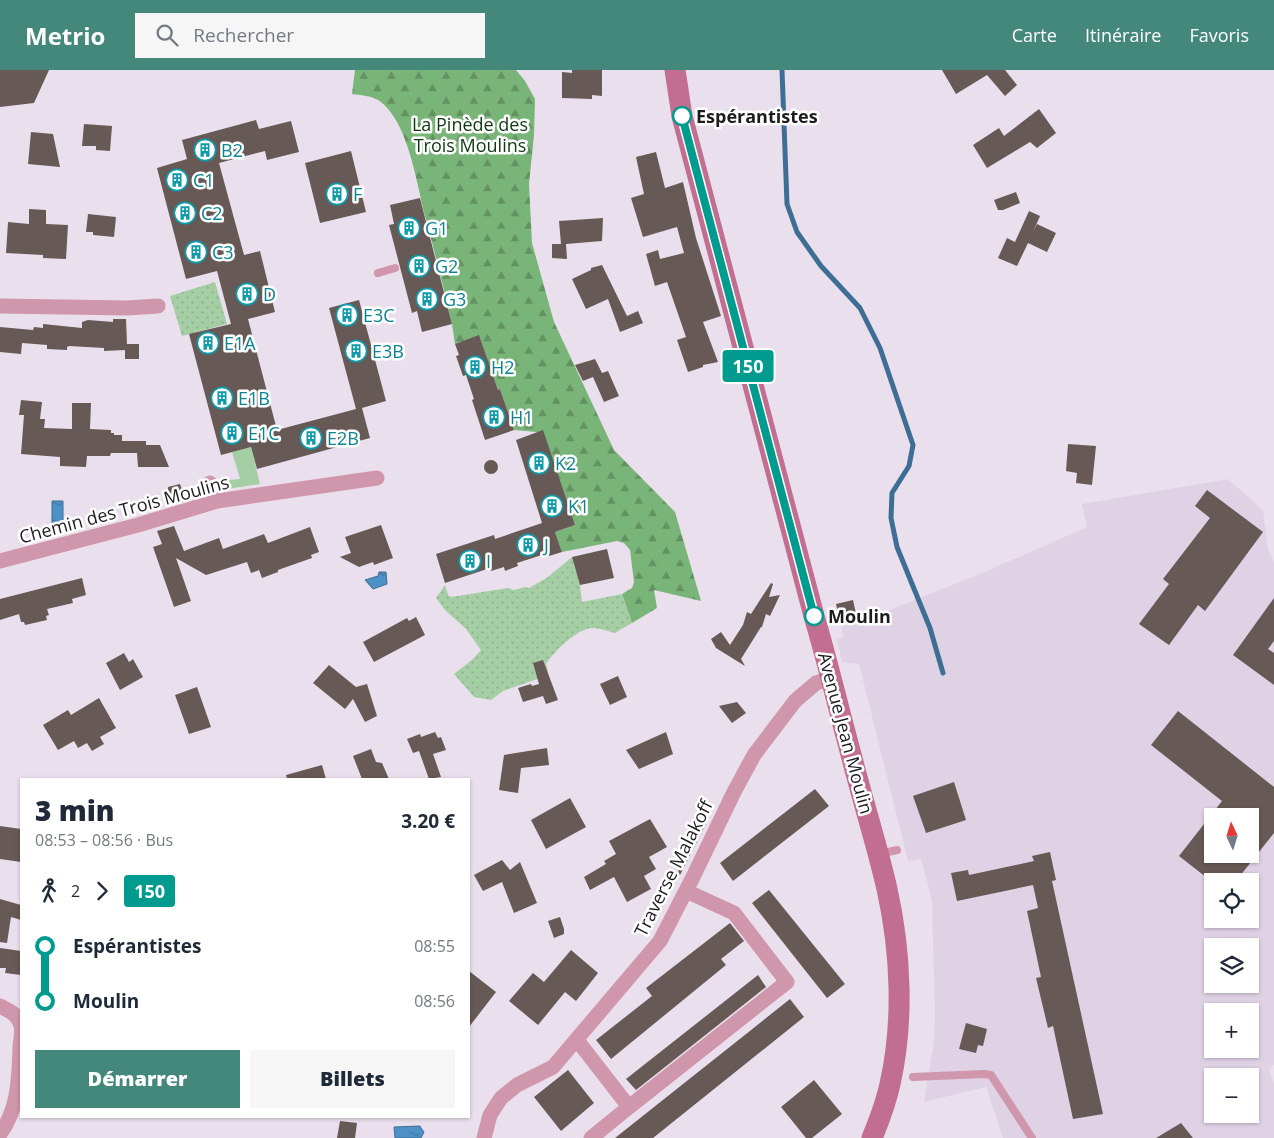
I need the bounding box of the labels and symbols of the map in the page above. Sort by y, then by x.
place label: Espérantistes [696,104,818,128]
marker: Espérantistes [672,106,692,126]
park label: La Pinède des Trois Moulins [412,112,528,157]
building icon: B2 [193,138,217,162]
place label: B2 [221,138,243,162]
building icon: C1 [165,168,189,192]
place label: C1 [193,168,215,192]
building icon: F [325,182,349,206]
place label: F [353,182,362,206]
building icon: C2 [173,201,197,225]
place label: C2 [201,201,223,225]
building icon: G1 [397,216,421,240]
place label: G1 [425,216,448,240]
building icon: C3 [184,240,208,264]
place label: C3 [212,240,234,264]
building icon: G2 [407,254,431,278]
place label: G2 [435,254,458,278]
building icon: D [235,282,259,306]
place label: D [263,282,276,306]
building icon: G3 [415,287,439,311]
place label: G3 [443,287,466,311]
building icon: E3C [335,303,359,327]
place label: E3C [363,303,395,327]
building icon: E1A [196,331,220,355]
place label: E1A [224,331,256,355]
building icon: E3B [344,339,368,363]
place label: E3B [372,339,404,363]
line badge: 150 [719,350,777,382]
building icon: H2 [463,355,487,379]
place label: H2 [491,355,515,379]
building icon: E1B [210,386,234,410]
place label: E1B [238,386,270,410]
building icon: H1 [482,405,506,429]
place label: H1 [510,405,534,429]
building icon: E1C [220,421,244,445]
place label: E1C [248,421,280,445]
building icon: E2B [299,426,323,450]
place label: E2B [327,426,359,450]
building icon: K2 [527,451,551,475]
place label: K2 [555,451,576,475]
street label: Chemin des Trois Moulins [16,469,232,549]
building icon: K1 [540,494,564,518]
place label: K1 [568,494,589,518]
building icon: J [516,533,540,557]
place label: J [542,533,549,557]
building icon: I [458,549,482,573]
place label: I [486,549,491,573]
place label: Moulin [828,604,891,628]
marker: Moulin [804,606,824,626]
street label: Avenue Jean Moulin [813,650,879,816]
street label: Traverse Malakoff [628,795,718,940]
north arrow [1204,808,1259,862]

